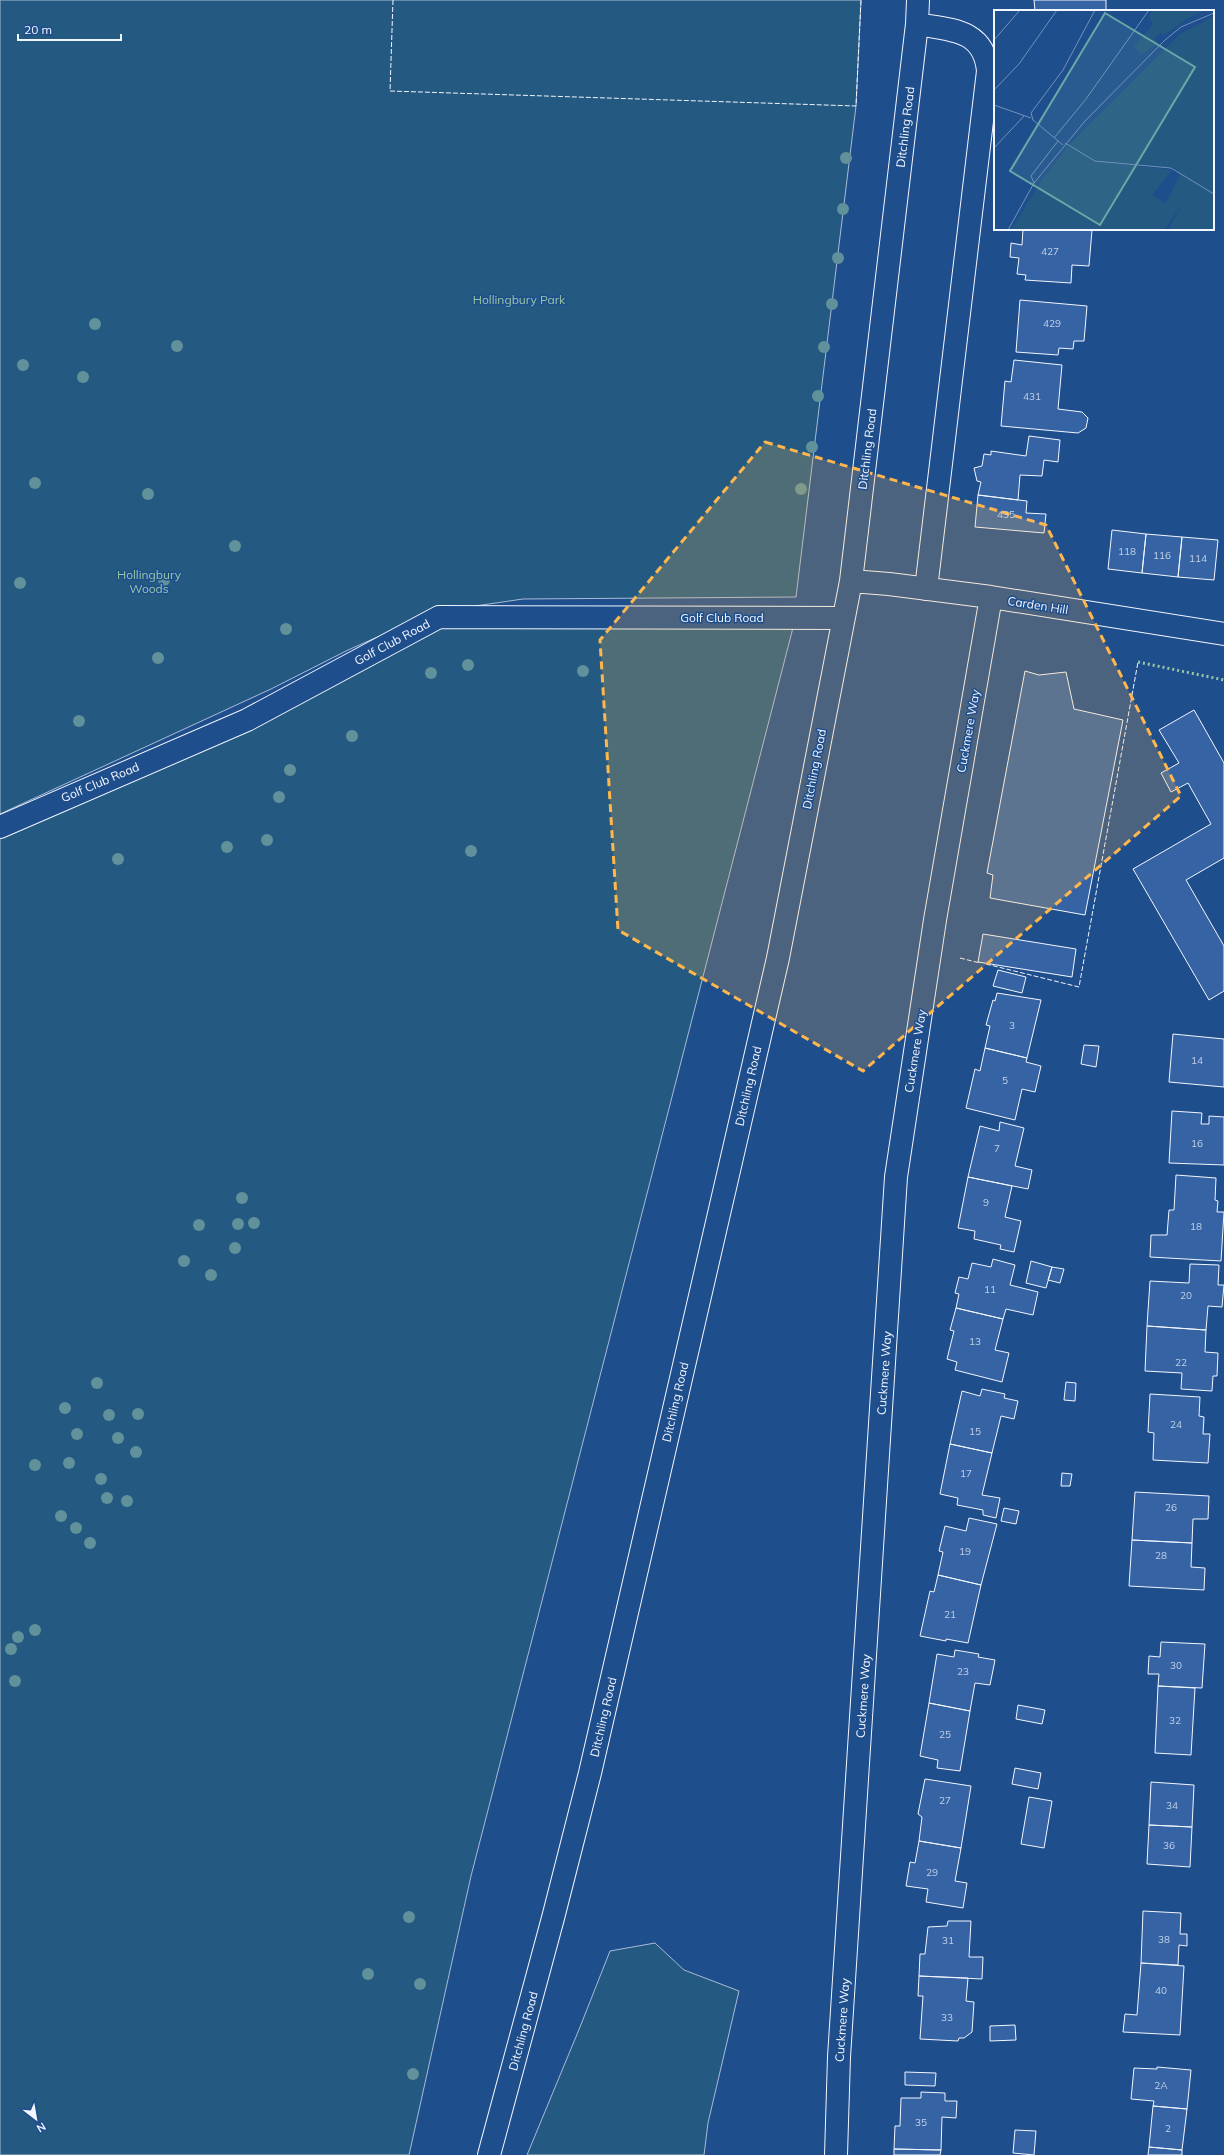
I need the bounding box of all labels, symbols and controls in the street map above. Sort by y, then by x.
inset map [994,10,1214,230]
scale bar [18,16,121,42]
text: 20 m [24,22,52,37]
street label: Ditchling Road [893,86,917,168]
house number: 427 [1041,245,1059,258]
park label: Hollingbury Park [473,292,566,307]
house number: 429 [1043,317,1061,330]
house number: 431 [1023,390,1041,403]
street label: Ditchling Road [855,408,879,490]
house number: 435 [997,508,1015,521]
house number: 118 [1118,545,1136,558]
house number: 116 [1153,549,1171,562]
house number: 114 [1189,552,1207,565]
park label: Hollingbury Woods [117,567,182,596]
street label: Carden Hill [1007,593,1069,617]
street label: Golf Club Road [680,610,764,625]
street label: Golf Club Road [352,616,432,668]
street label: Cuckmere Way [953,688,983,774]
street label: Ditchling Road [799,728,829,810]
street label: Golf Club Road [59,759,141,805]
street label: Cuckmere Way [901,1008,929,1094]
house number: 3 [1009,1019,1015,1032]
street label: Ditchling Road [732,1045,764,1127]
house number: 14 [1191,1054,1203,1067]
house number: 5 [1002,1074,1008,1087]
house number: 16 [1191,1137,1203,1150]
house number: 7 [994,1142,1000,1155]
house number: 9 [983,1196,989,1209]
house number: 18 [1190,1220,1202,1233]
house number: 11 [984,1283,996,1296]
house number: 20 [1180,1289,1192,1302]
street label: Cuckmere Way [874,1330,894,1416]
house number: 13 [969,1335,981,1348]
house number: 22 [1175,1356,1187,1369]
street label: Ditchling Road [659,1361,691,1443]
house number: 24 [1170,1418,1182,1431]
house number: 15 [969,1425,981,1438]
house number: 17 [960,1467,972,1480]
house number: 26 [1165,1501,1177,1514]
house number: 19 [959,1545,971,1558]
house number: 28 [1155,1549,1167,1562]
house number: 21 [944,1608,956,1621]
street label: Cuckmere Way [853,1653,873,1739]
house number: 30 [1170,1659,1182,1672]
house number: 23 [957,1665,969,1678]
street label: Ditchling Road [587,1676,619,1758]
house number: 32 [1169,1714,1181,1727]
house number: 25 [939,1728,951,1741]
house number: 27 [939,1794,951,1807]
house number: 34 [1166,1799,1178,1812]
house number: 36 [1163,1839,1175,1852]
house number: 29 [926,1866,938,1879]
house number: 38 [1158,1933,1170,1946]
house number: 31 [942,1934,954,1947]
street label: Cuckmere Way [832,1977,852,2063]
house number: 40 [1155,1984,1167,1997]
street label: Ditchling Road [505,1990,541,2072]
house number: 33 [941,2011,953,2024]
house number: 2A [1154,2079,1168,2092]
north arrow [16,2099,56,2139]
house number: 35 [915,2116,927,2129]
text: N [34,2119,48,2136]
house number: 2 [1165,2122,1171,2135]

